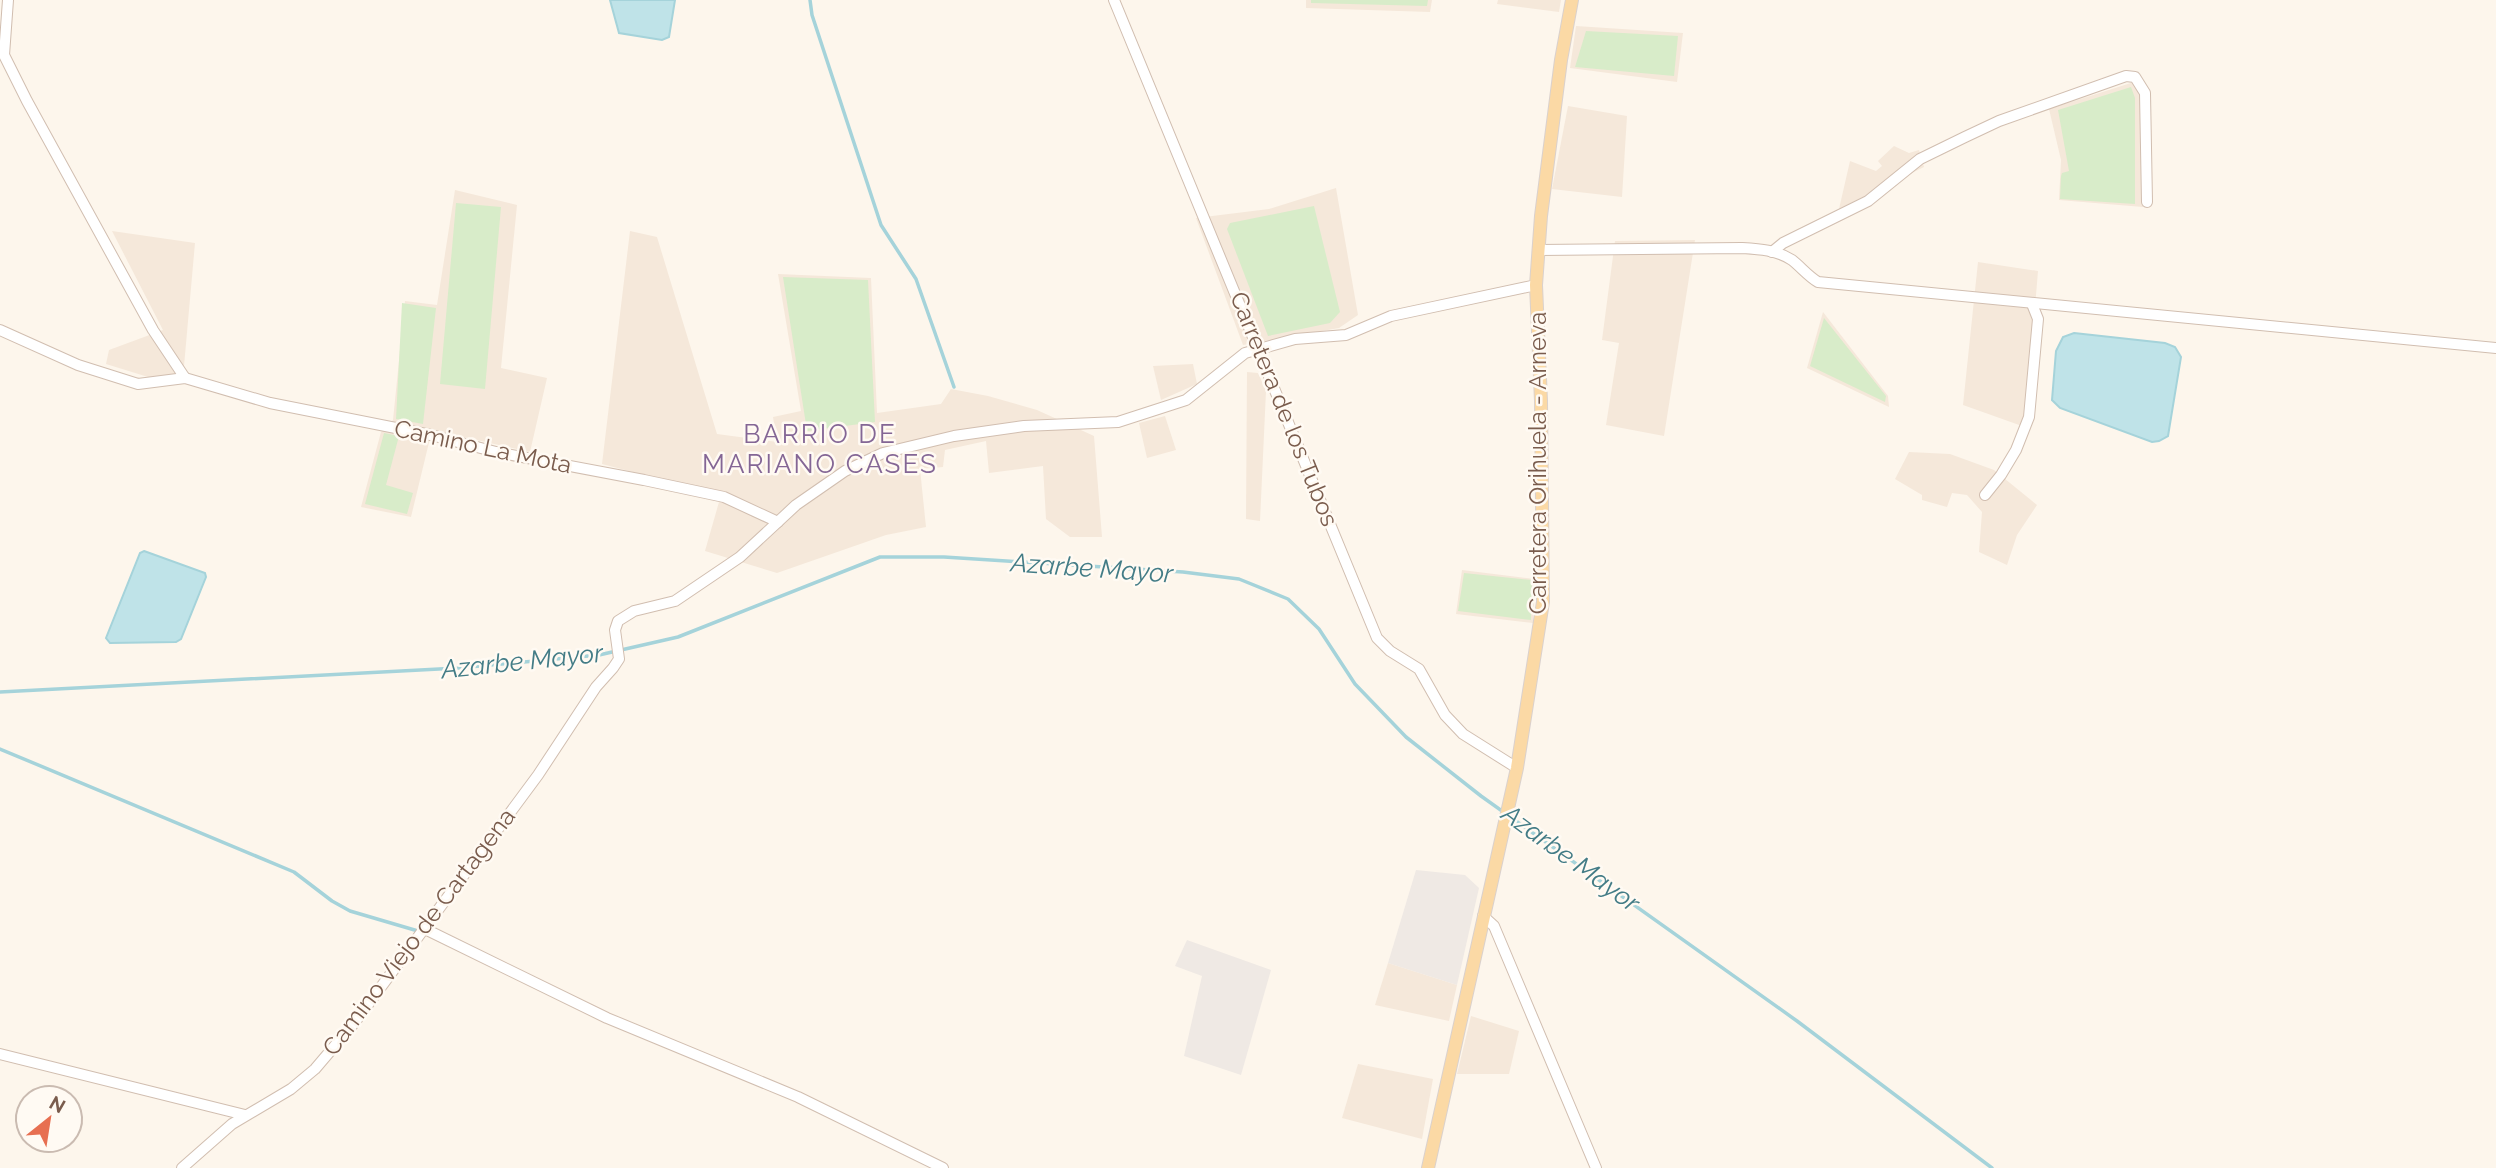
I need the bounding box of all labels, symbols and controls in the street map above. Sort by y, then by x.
street label: Carretera de los Tubos [1224,287,1345,530]
street label: Carretera Orihuela - Arneva [1523,312,1552,614]
street label: Camino La Mota [392,414,574,479]
district label: BARRIO DE MARIANO CASES [702,419,938,479]
water label: Azarbe Mayor [1008,547,1175,589]
water label: Azarbe Mayor [438,637,605,685]
water label: Azarbe Mayor [1495,797,1646,919]
street label: Camino Viejo de Cartagena [316,802,521,1061]
north arrow [14,1084,84,1154]
text: N [46,1091,69,1117]

